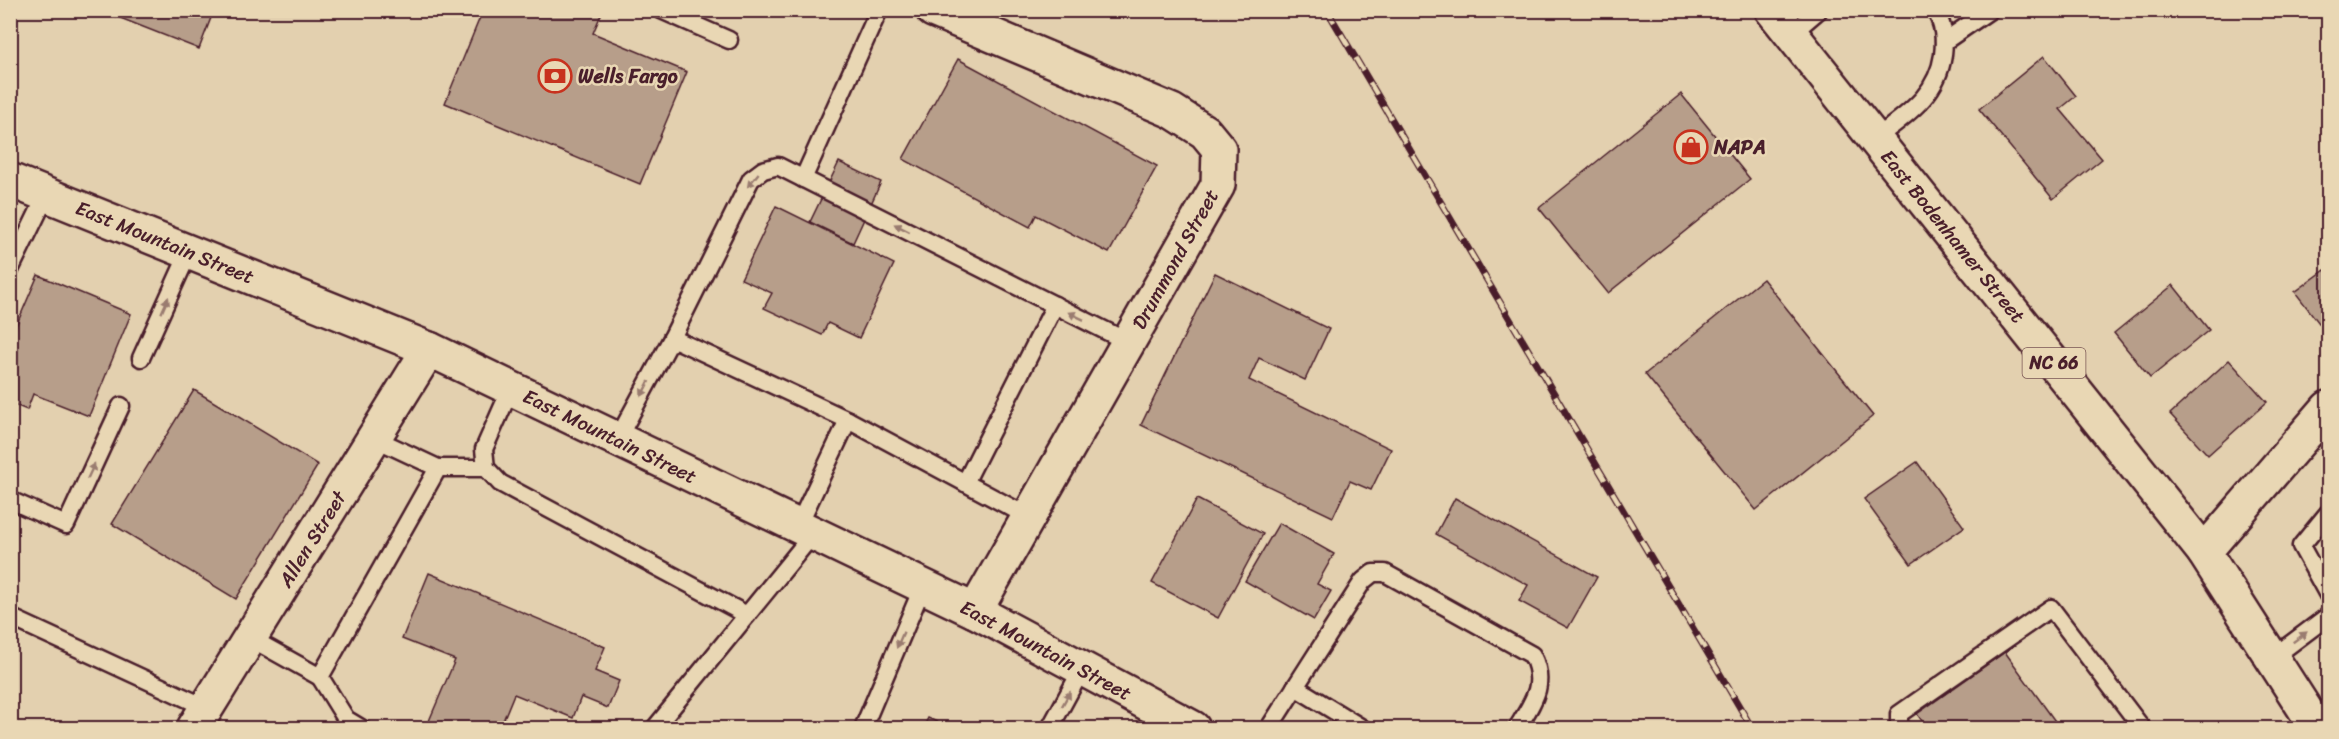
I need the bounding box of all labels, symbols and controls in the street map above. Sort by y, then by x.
bank icon: Wells Fargo [537,58,573,94]
place label: Wells Fargo [578,59,678,94]
shop icon: NAPA [1673,129,1709,165]
place label: NAPA [1713,130,1766,165]
street label: East Bodenhamer Street [1871,141,2034,331]
one-way arrow [747,172,760,188]
street label: Drummond Street [1122,182,1229,336]
street label: East Mountain Street [70,191,260,294]
one-way arrow [893,223,910,233]
one-way arrow [160,295,170,313]
one-way arrow [1067,311,1085,321]
road number: NC 66 [2022,348,2086,378]
street label: East Mountain Street [517,379,703,494]
one-way arrow [640,380,650,397]
one-way arrow [86,463,95,480]
street label: Allen Street [268,483,356,595]
street label: East Mountain Street [954,590,1138,711]
one-way arrow [2292,631,2308,643]
one-way arrow [895,632,905,650]
one-way arrow [1061,690,1071,707]

